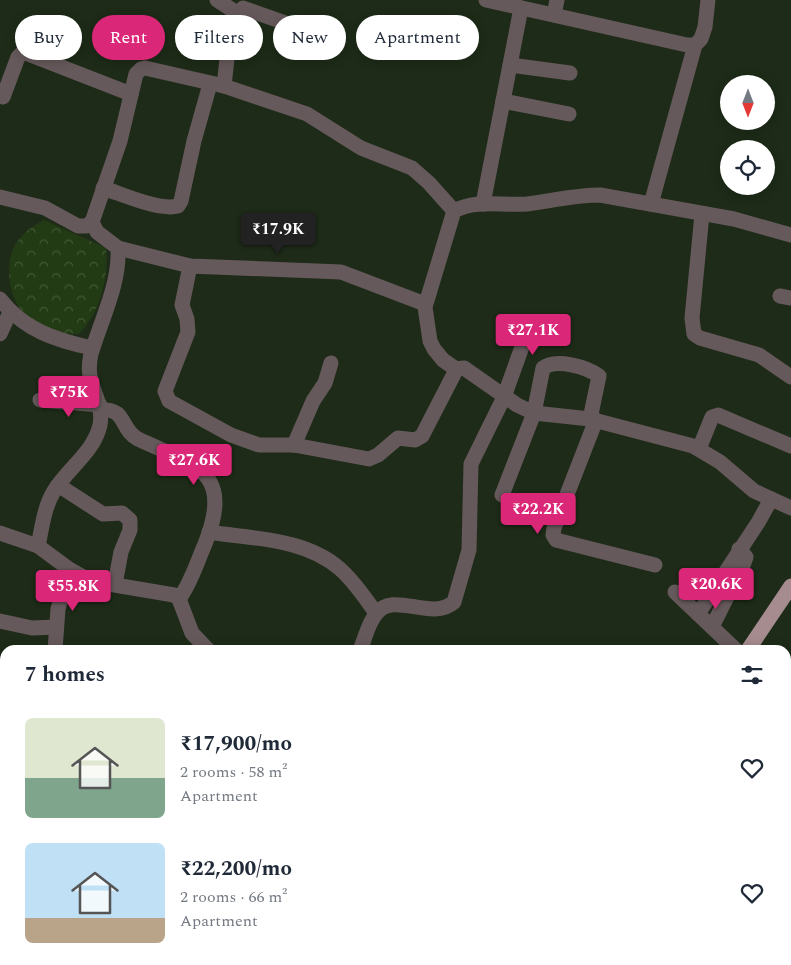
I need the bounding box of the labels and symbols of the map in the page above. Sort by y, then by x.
north arrow [720,75,775,130]
pin: ₹17.9K [237,212,319,255]
pin: ₹27.1K [492,314,574,356]
pin: ₹75K [39,376,99,418]
pin: ₹27.6K [153,444,235,486]
pin: ₹22.2K [497,492,579,535]
pin: ₹20.6K [675,568,757,610]
pin: ₹55.8K [32,570,114,612]

